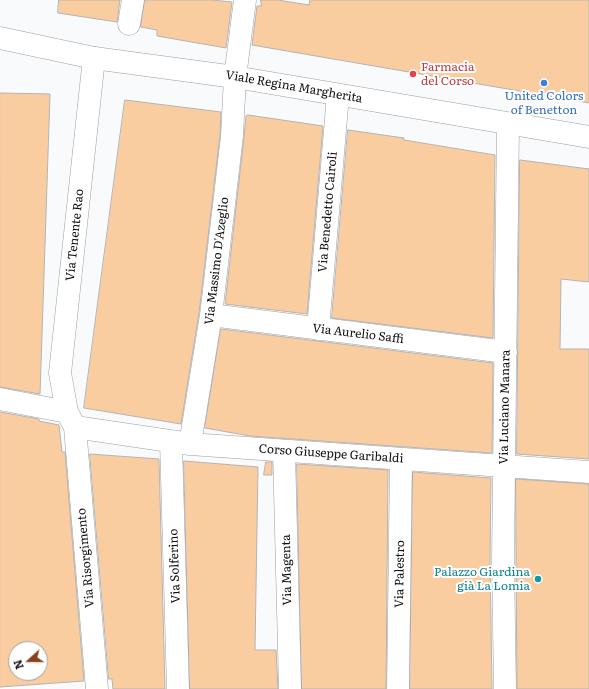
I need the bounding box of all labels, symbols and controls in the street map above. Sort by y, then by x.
place label: Farmacia del Corso [421,60,474,88]
street label: Viale Regina Margherita [224,68,364,106]
marker: Farmacia del Corso [408,69,418,79]
marker: United Colors of Benetton [539,78,549,88]
place label: United Colors of Benetton [505,89,583,117]
street label: Via Benedetto Cairoli [316,151,340,273]
street label: Via Tenente Rao [63,188,87,282]
street label: Via Massimo D'Azeglio [202,196,232,326]
street label: Via Aurelio Saffi [311,321,405,347]
street label: Via Luciano Manara [497,349,513,465]
street label: Corso Giuseppe Garibaldi [258,442,404,466]
street label: Via Risorgimento [74,508,98,608]
street label: Via Solferino [166,528,184,604]
street label: Via Magenta [279,534,295,606]
street label: Via Palestro [392,540,408,608]
place label: Palazzo Giardina già La Lomia [434,565,530,593]
marker: Palazzo Giardina già La Lomia [533,574,543,584]
north arrow [8,641,48,681]
text: N [9,658,27,672]

